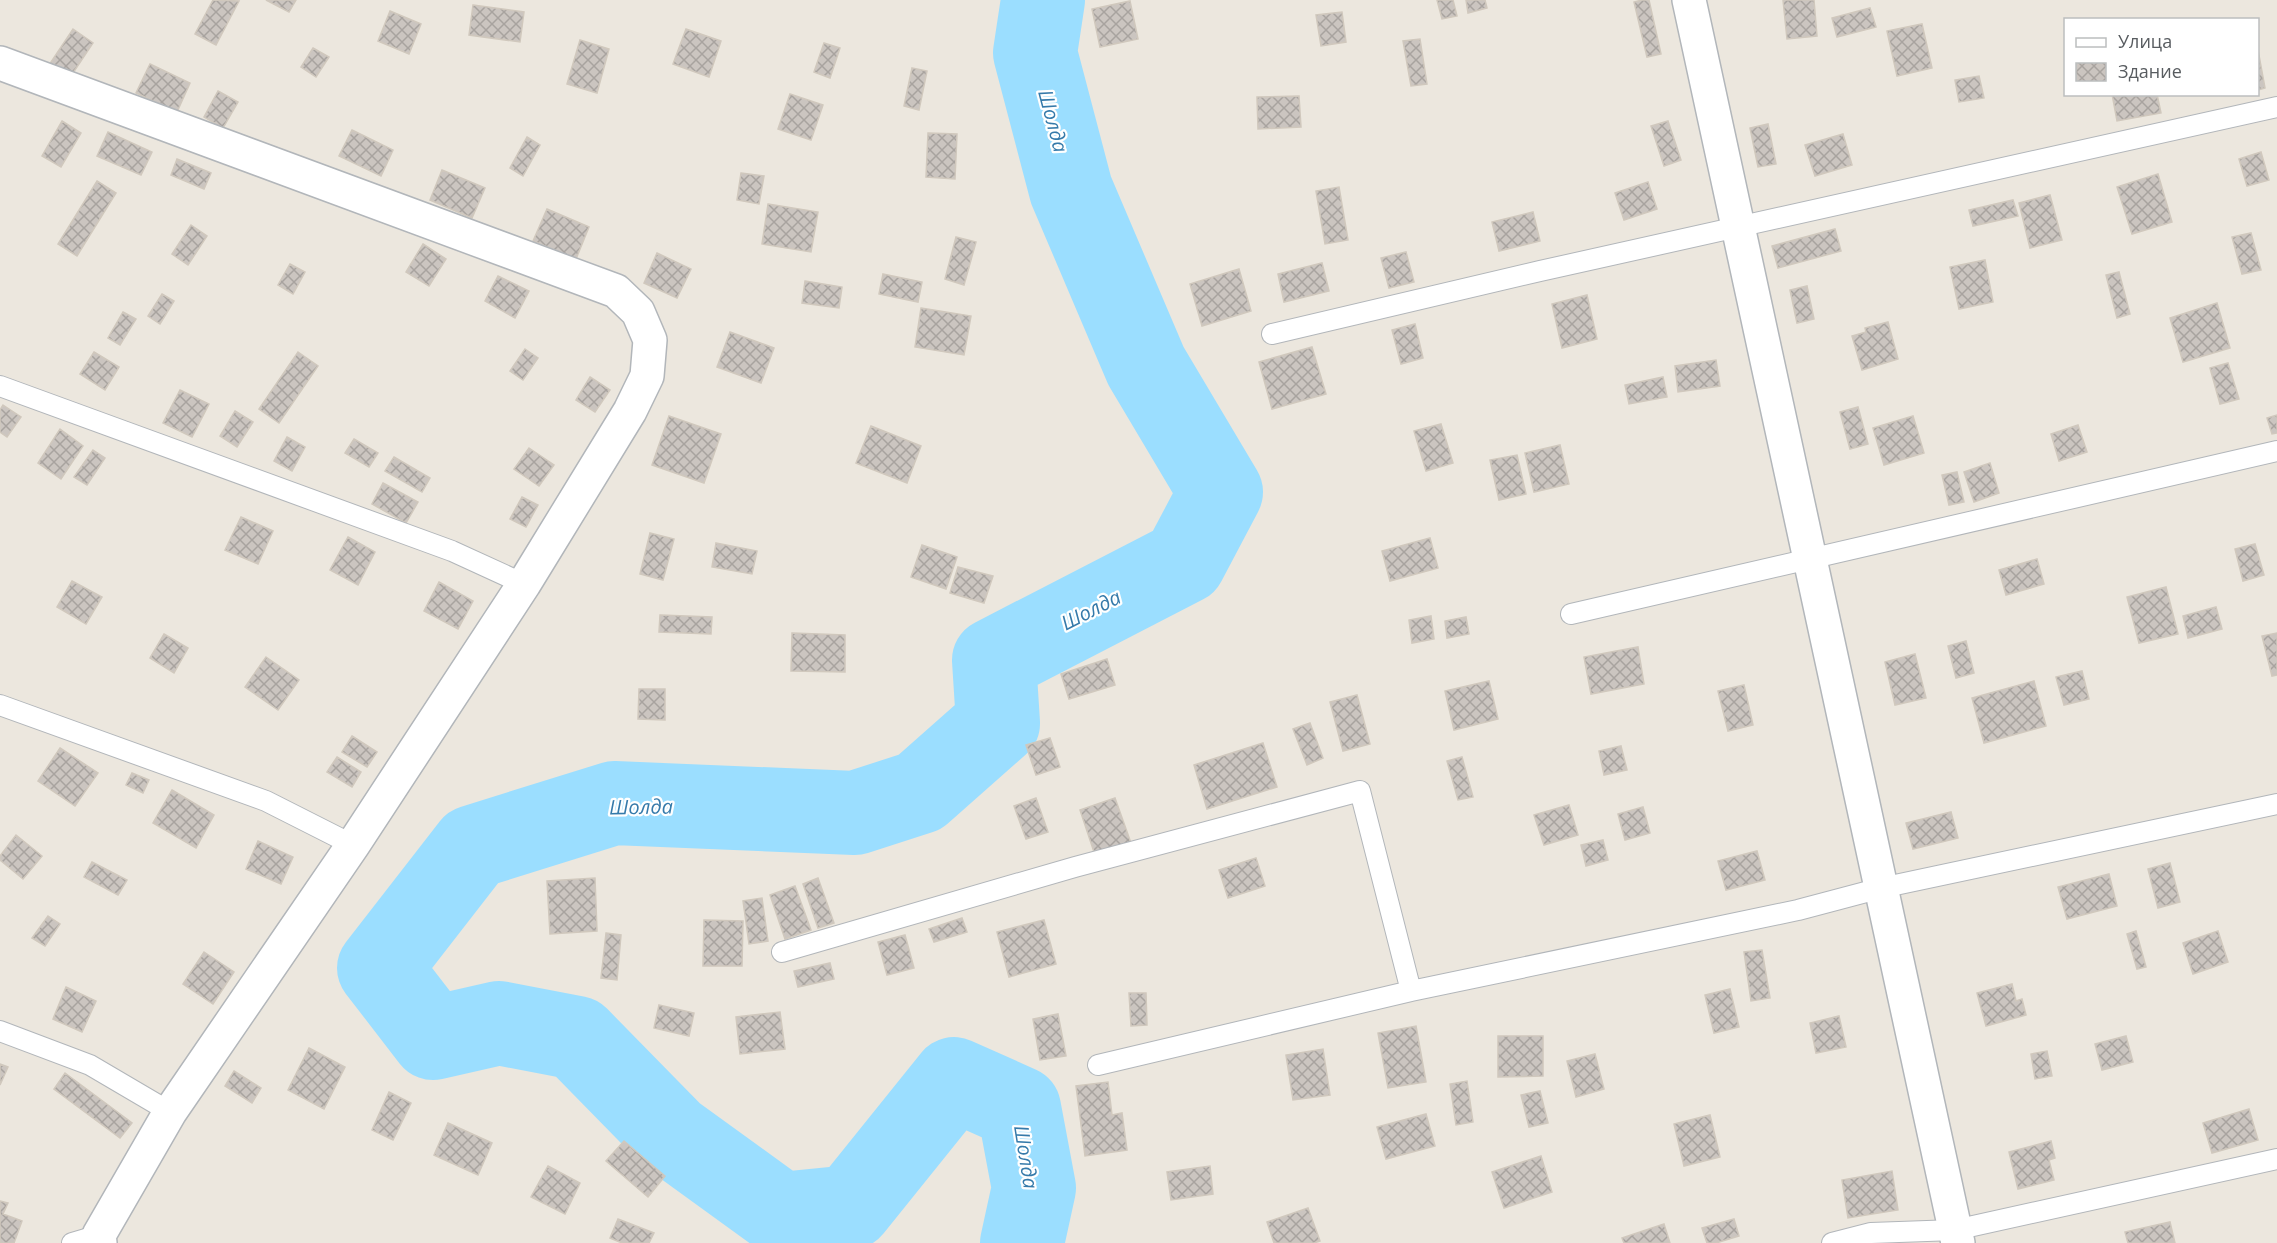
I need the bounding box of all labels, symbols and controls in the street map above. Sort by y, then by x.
legend [2064,18,2259,96]
text: Улица [2118,29,2172,53]
text: Здание [2118,59,2182,83]
water label: Шолда [1032,87,1075,155]
water label: Шолда [1056,583,1125,636]
water label: Шолда [609,792,673,821]
water label: Шолда [1008,1123,1045,1191]

